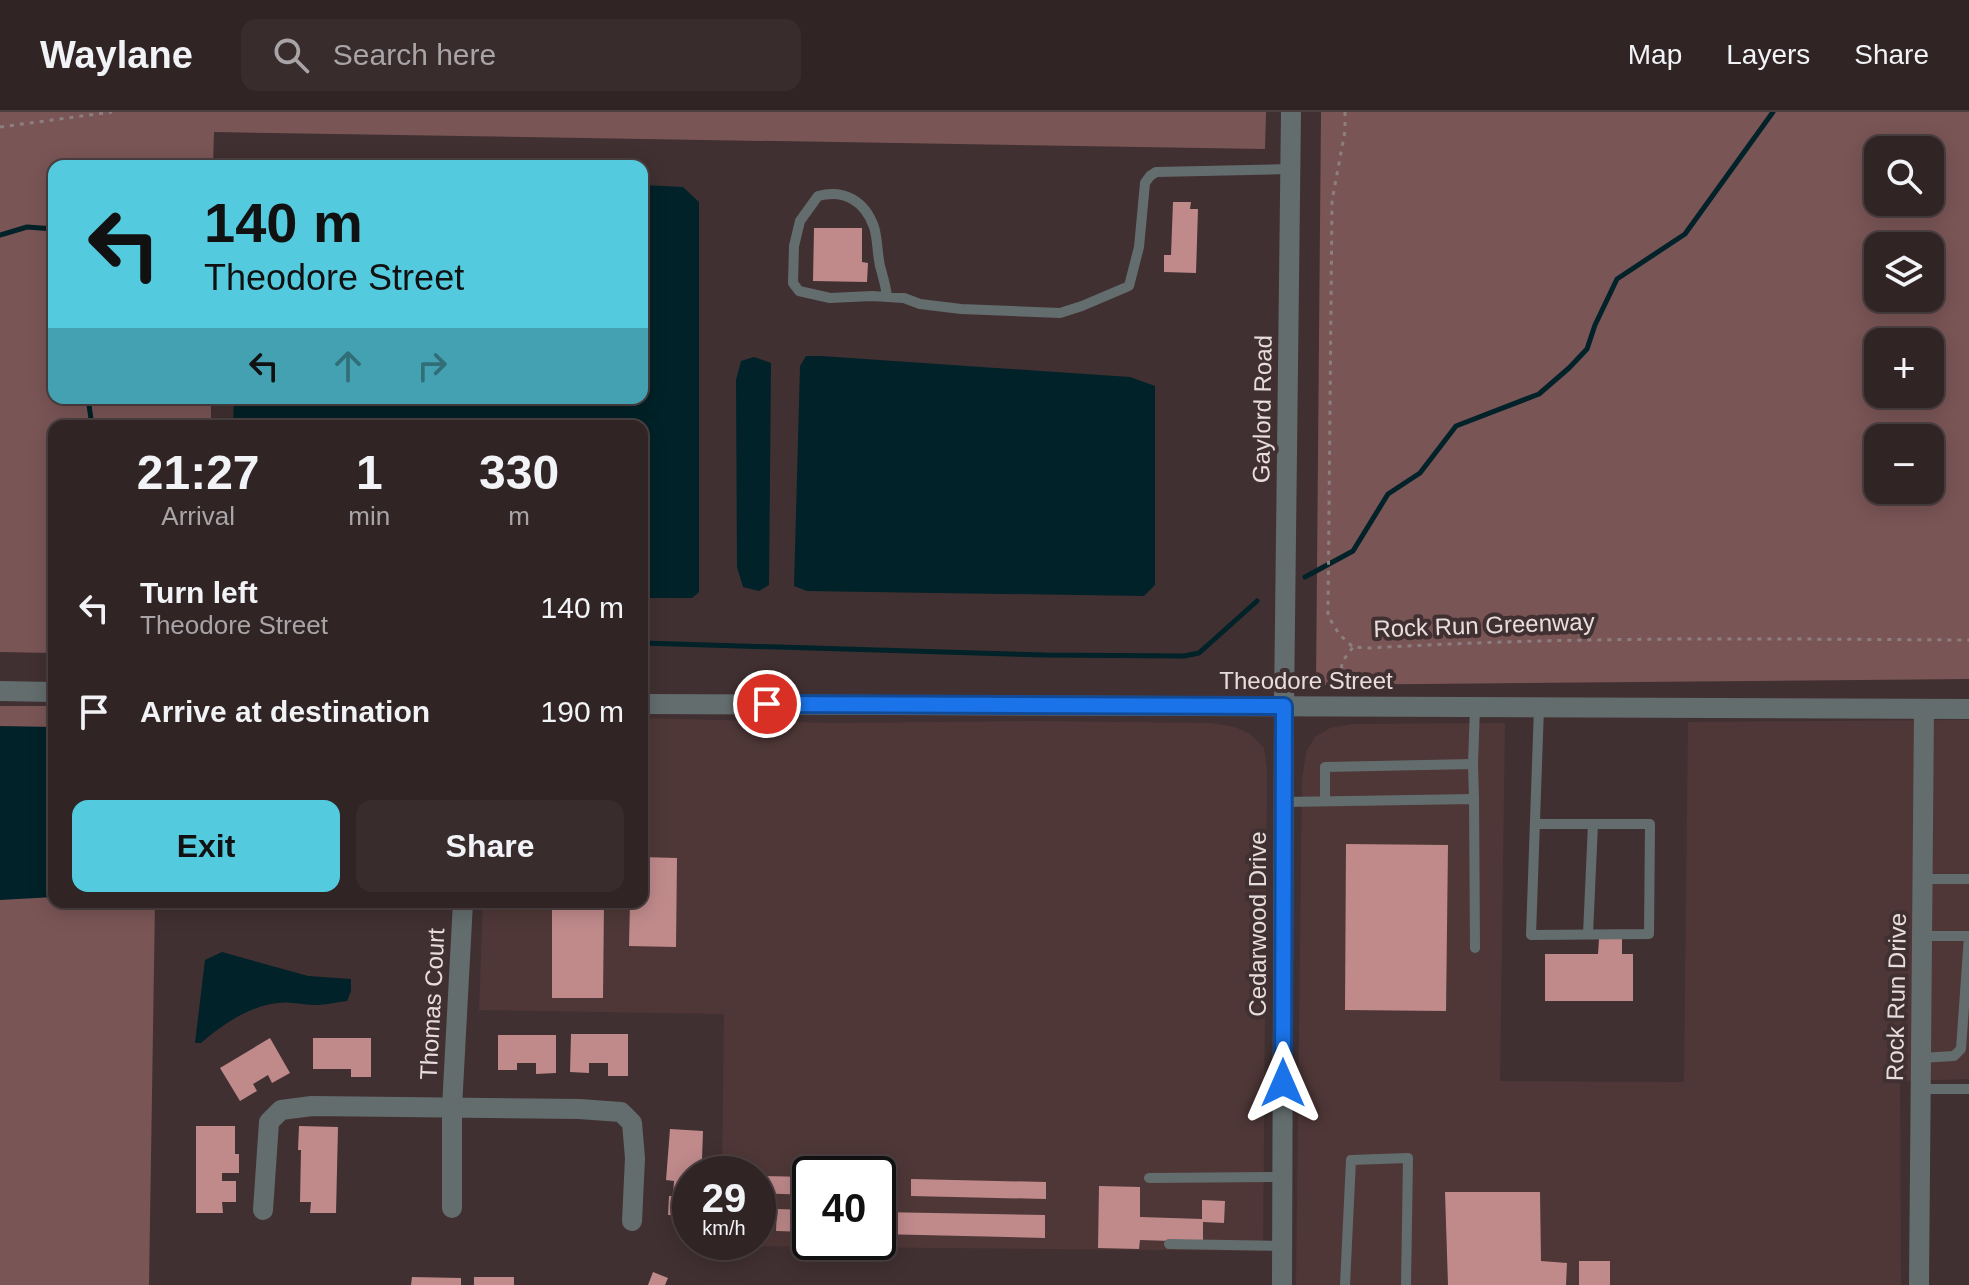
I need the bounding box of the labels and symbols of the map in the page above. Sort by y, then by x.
street label: Gaylord Road [1247,335,1277,483]
street label: Rock Run Greenway [1373,608,1595,642]
street label: Theodore Street [1219,667,1393,694]
pin [733,670,801,738]
street label: Cedarwood Drive [1244,831,1271,1017]
street label: Rock Run Drive [1881,913,1911,1081]
street label: Thomas Court [415,927,449,1081]
position arrow [1241,1041,1325,1125]
speed limit sign: 40 [792,1156,896,1260]

